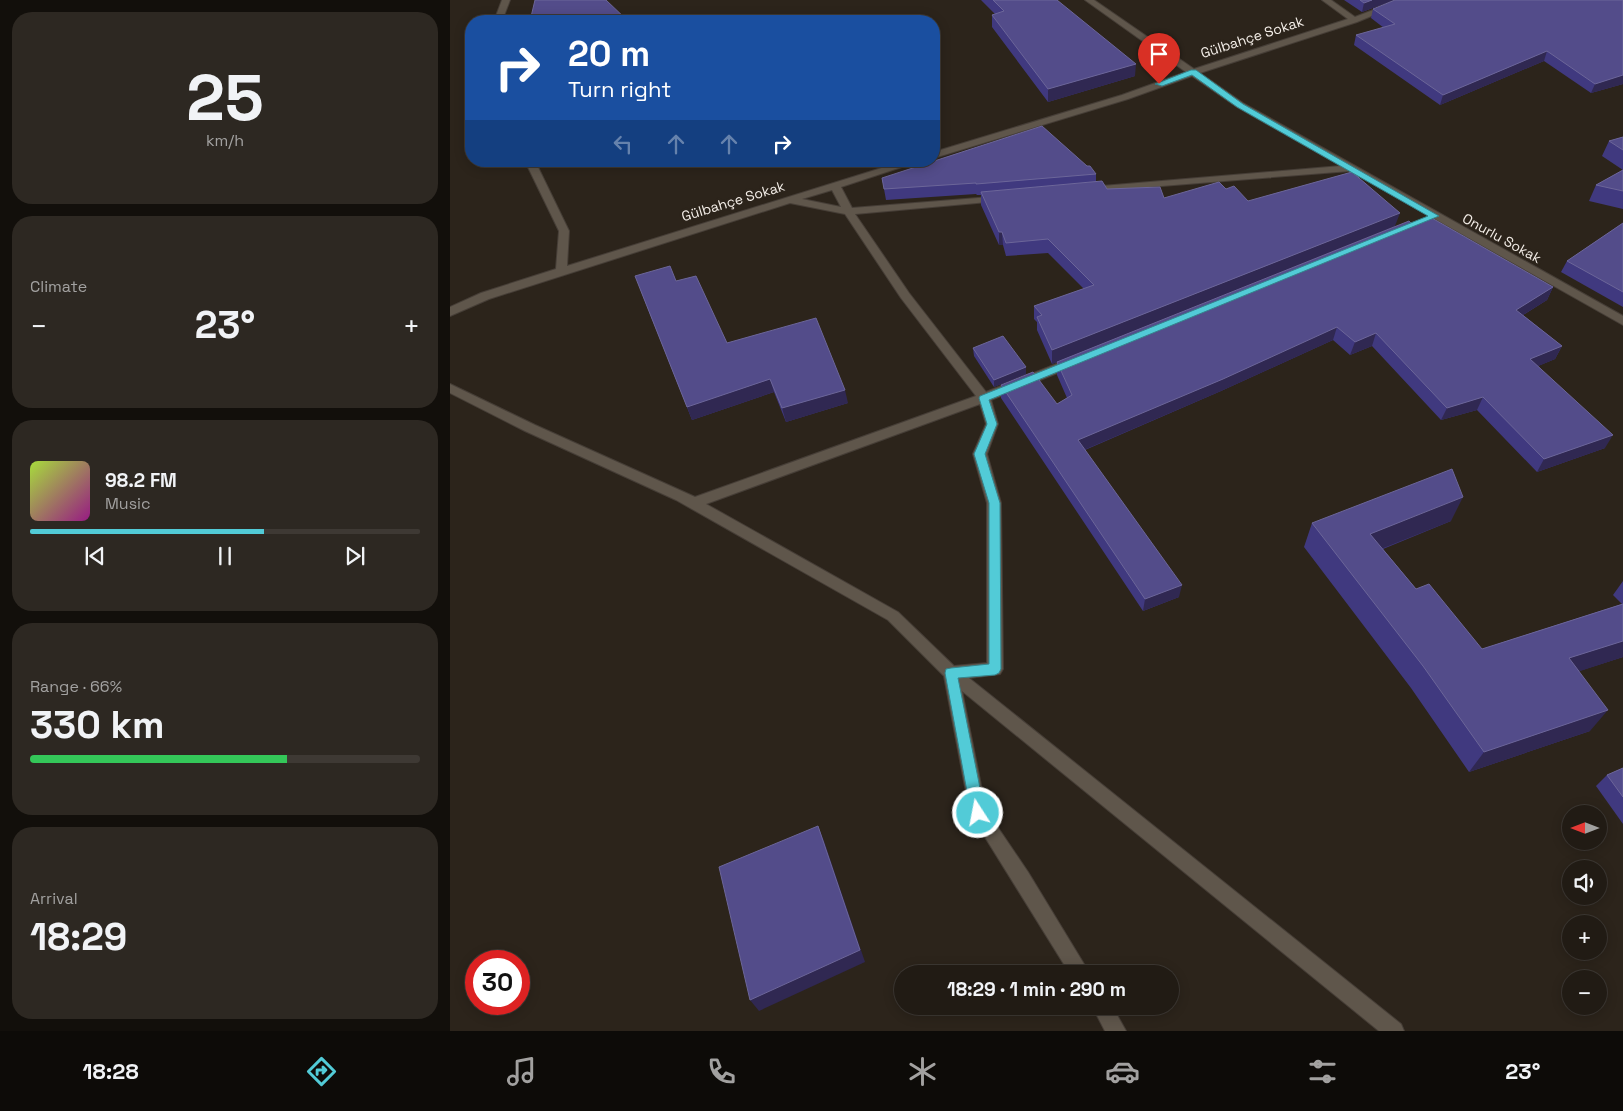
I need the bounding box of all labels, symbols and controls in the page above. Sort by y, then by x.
street label: Gülbahçe Sokak [1198,12,1306,62]
text: 20 m [568,32,650,76]
pin [1138,33,1180,84]
icon: right [485,35,550,100]
icon: arrive [1145,40,1173,68]
text: 25 [186,56,264,139]
text: Turn right [568,75,671,103]
text: km/h [206,130,244,151]
icon: left [609,130,637,158]
icon: ahead [662,130,690,158]
icon: ahead [715,130,743,158]
icon: right [768,130,796,158]
street label: Gülbahçe Sokak [679,177,787,225]
street label: Onurlu Sokak [1459,209,1545,267]
text: Climate [30,276,87,297]
text: 23° [195,301,255,349]
text: − [30,308,47,344]
text: + [403,308,420,344]
text: 98.2 FM [105,468,177,493]
text: Music [105,493,151,514]
icon: previous [81,542,109,570]
icon: pause [211,542,239,570]
icon: next [341,542,369,570]
text: Range · 66% [30,676,122,697]
text: 330 km [30,701,164,749]
position arrow [951,786,1003,838]
north arrow [1562,805,1608,850]
map controls [1562,805,1607,1015]
button: sound [1562,860,1607,905]
text: Arrival [30,888,78,909]
text: 18:29 [30,913,127,961]
button: + [1562,915,1607,960]
speed limit sign: 30 [465,950,530,1015]
button: − [1562,970,1607,1015]
text: 18:29 · 1 min · 290 m [947,977,1126,1002]
icon: directions [304,1054,339,1089]
icon: music [504,1054,539,1089]
icon: phone [704,1054,739,1089]
icon: climate [905,1054,940,1089]
icon: car [1105,1054,1140,1089]
icon: filters [1305,1054,1340,1089]
text: 18:28 [83,1057,139,1085]
text: 23° [1505,1057,1540,1085]

